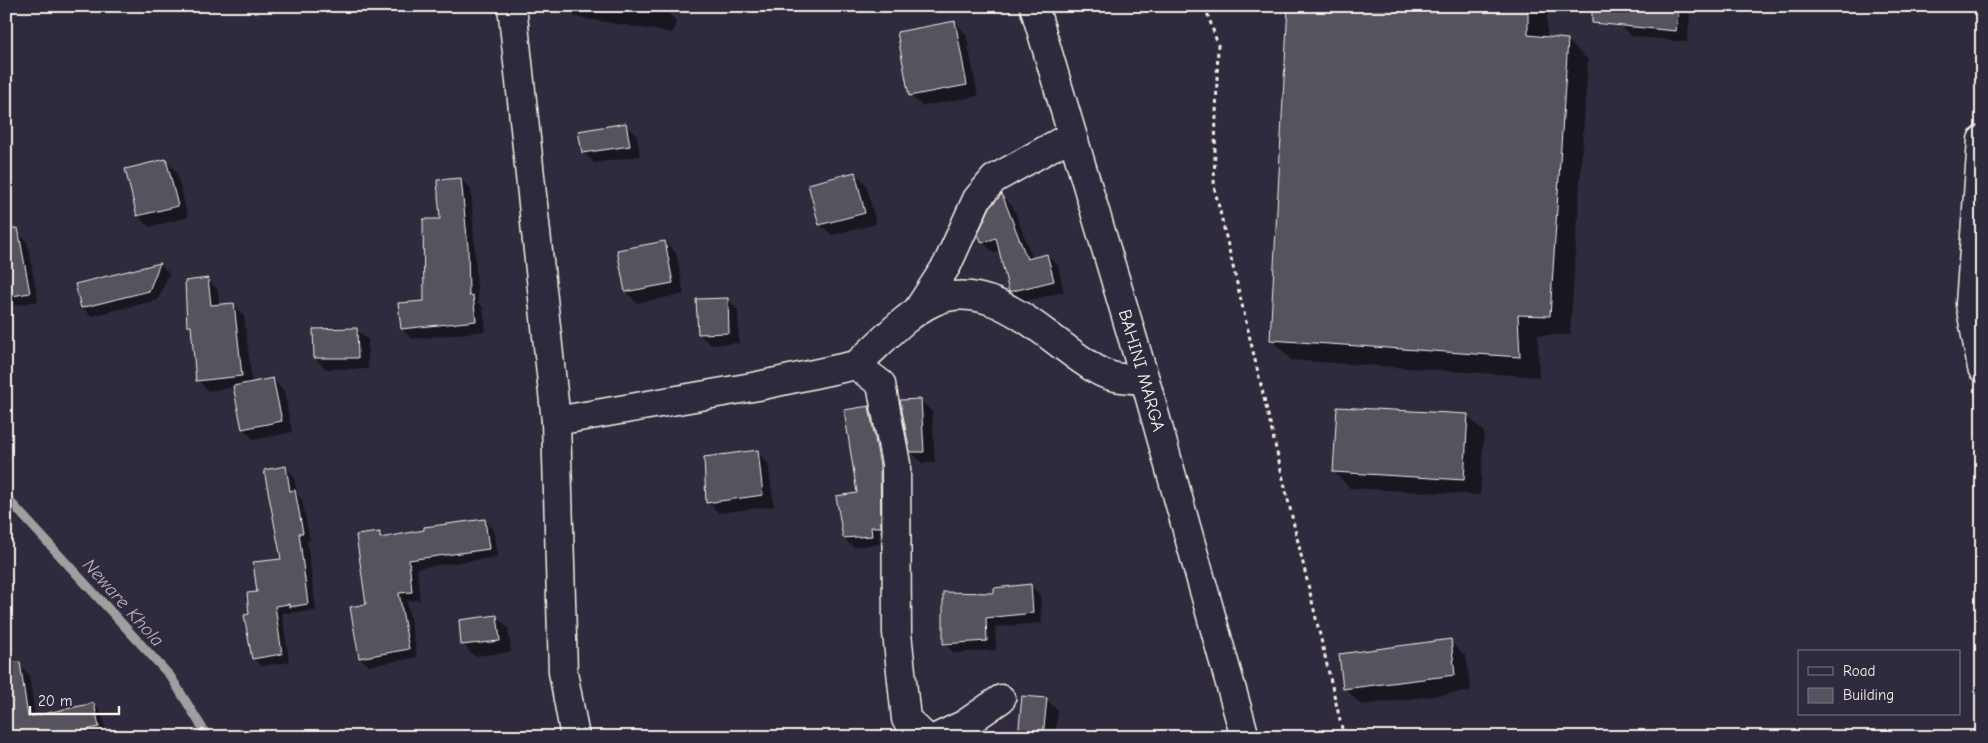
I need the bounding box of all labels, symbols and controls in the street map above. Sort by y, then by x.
street label: BAHINI MARGA [1114,307,1169,434]
water label: Neware Khola [78,554,169,651]
legend [1798,650,1960,716]
text: Road [1843,662,1875,680]
scale bar [30,683,119,715]
text: Building [1843,686,1894,704]
text: 20 m [38,692,72,710]

